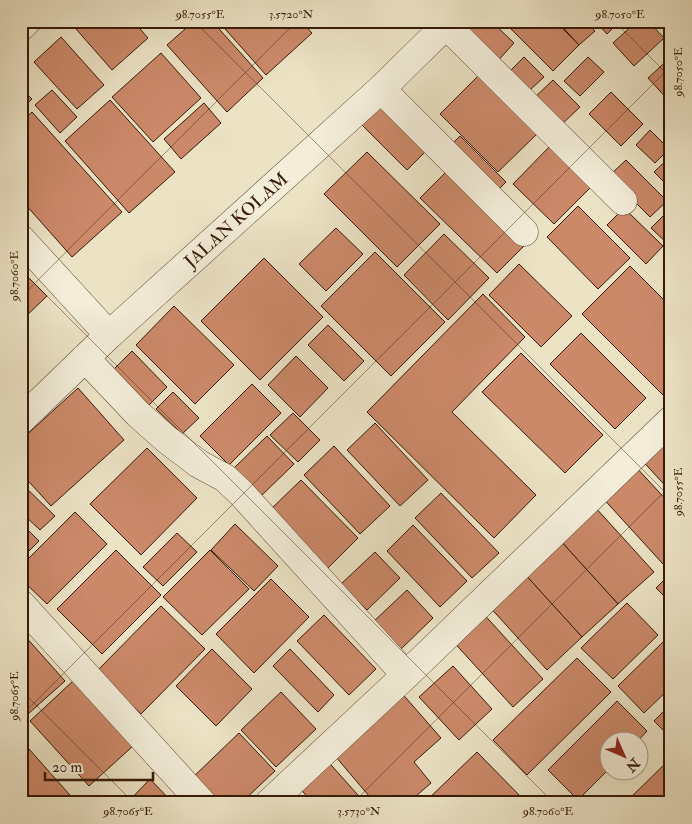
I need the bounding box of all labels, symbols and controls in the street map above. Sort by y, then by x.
text: 98.7055°E [175,7,225,22]
text: 3.5720°N [269,7,314,22]
text: 98.7050°E [594,7,645,22]
text: 98.7050°E [671,47,686,98]
street label: JALAN KOLAM [179,168,293,274]
text: 98.7060°E [7,250,22,302]
text: 98.7055°E [671,467,686,517]
text: 98.7065°E [7,671,22,722]
north arrow [600,732,650,782]
scale bar [45,749,152,781]
text: N [622,754,644,776]
text: 20 m [52,758,82,777]
text: 98.7065°E [102,804,153,819]
text: 3.5730°N [337,804,381,819]
text: 98.7060°E [522,804,574,819]

